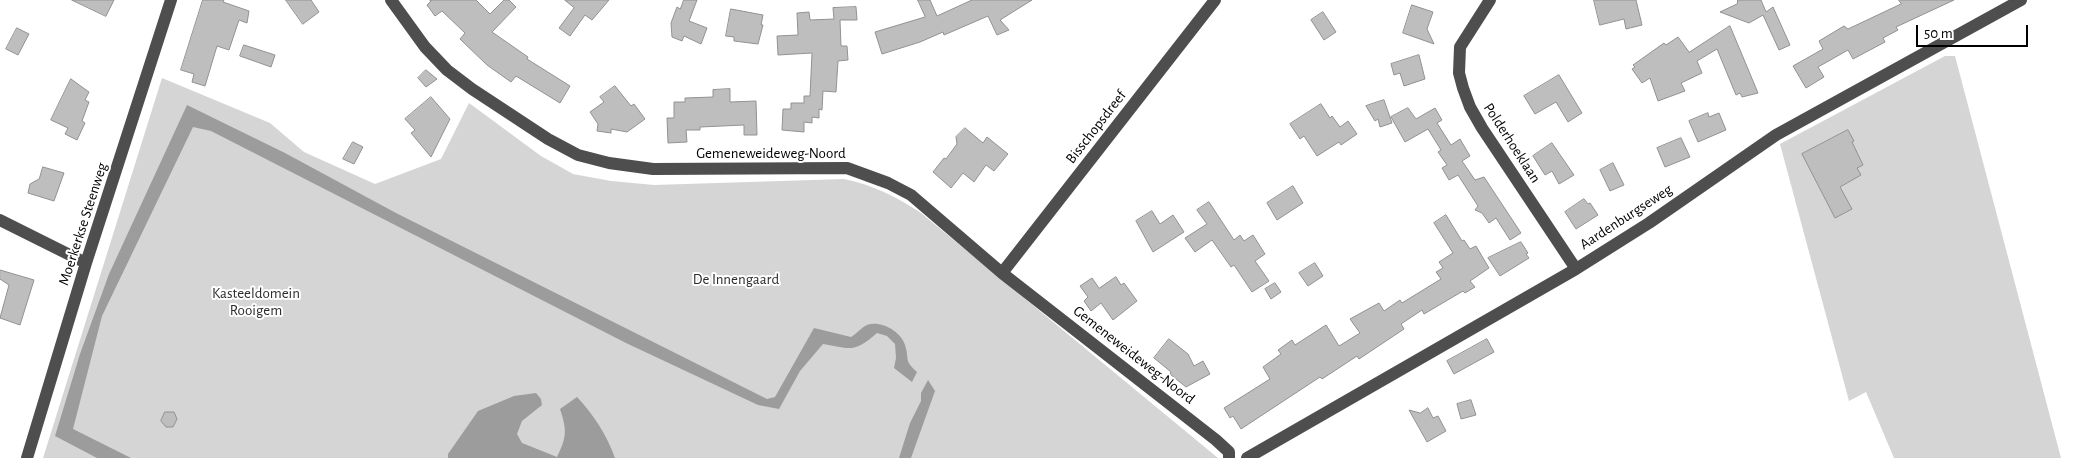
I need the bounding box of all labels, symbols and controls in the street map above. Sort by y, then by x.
scale bar [1918,15,2030,47]
text: 50 m [1924,26,1953,41]
street label: Bisschopsdreef [1062,87,1130,167]
street label: Polderhoeklaan [1479,100,1545,186]
street label: Gemeneweideweg-Noord [696,144,846,162]
street label: Moerkerkse Steenweg [55,160,111,288]
street label: Aardenburgseweg [1576,180,1676,254]
park label: De Innengaard [693,270,779,288]
park label: Kasteeldomein Rooigem [212,284,300,319]
street label: Gemeneweideweg-Noord [1070,302,1198,408]

